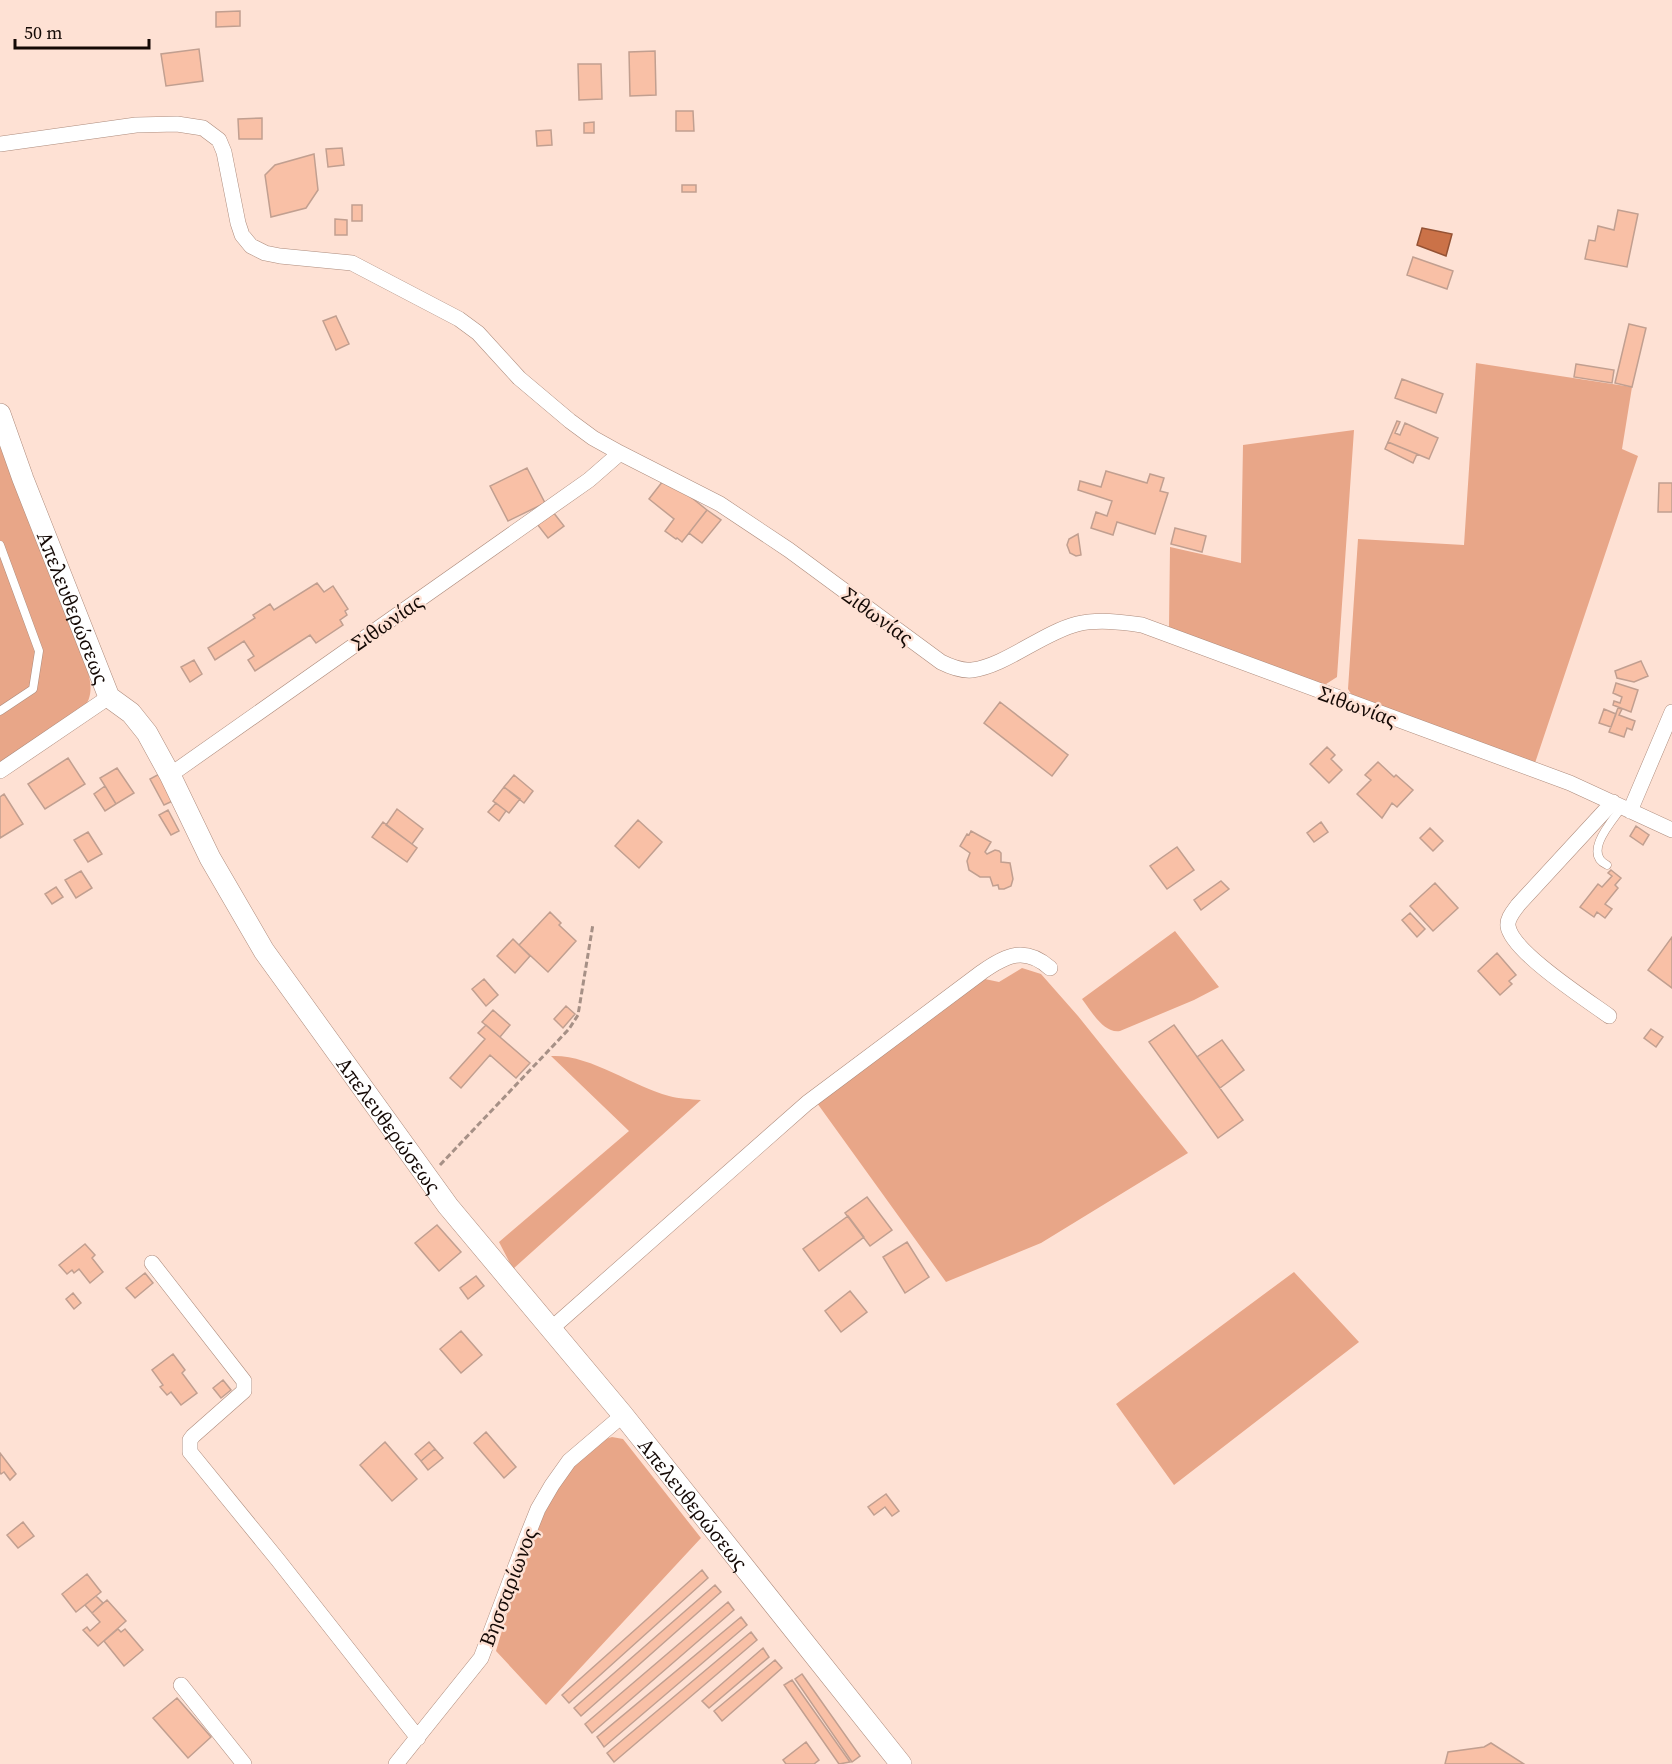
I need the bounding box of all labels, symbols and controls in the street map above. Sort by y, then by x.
scale bar [15,12,148,50]
text: 50 m [24,20,62,45]
street label: Απελευθερώσεως [30,527,117,688]
street label: Σιθωνίας [836,580,920,652]
street label: Σιθωνίας [345,587,429,657]
street label: Σιθωνίας [1315,678,1401,734]
street label: Απελευθερώσεως [330,1051,449,1199]
street label: Απελευθερώσεως [632,1431,755,1576]
street label: Βησσαρίωνος [472,1523,544,1651]

